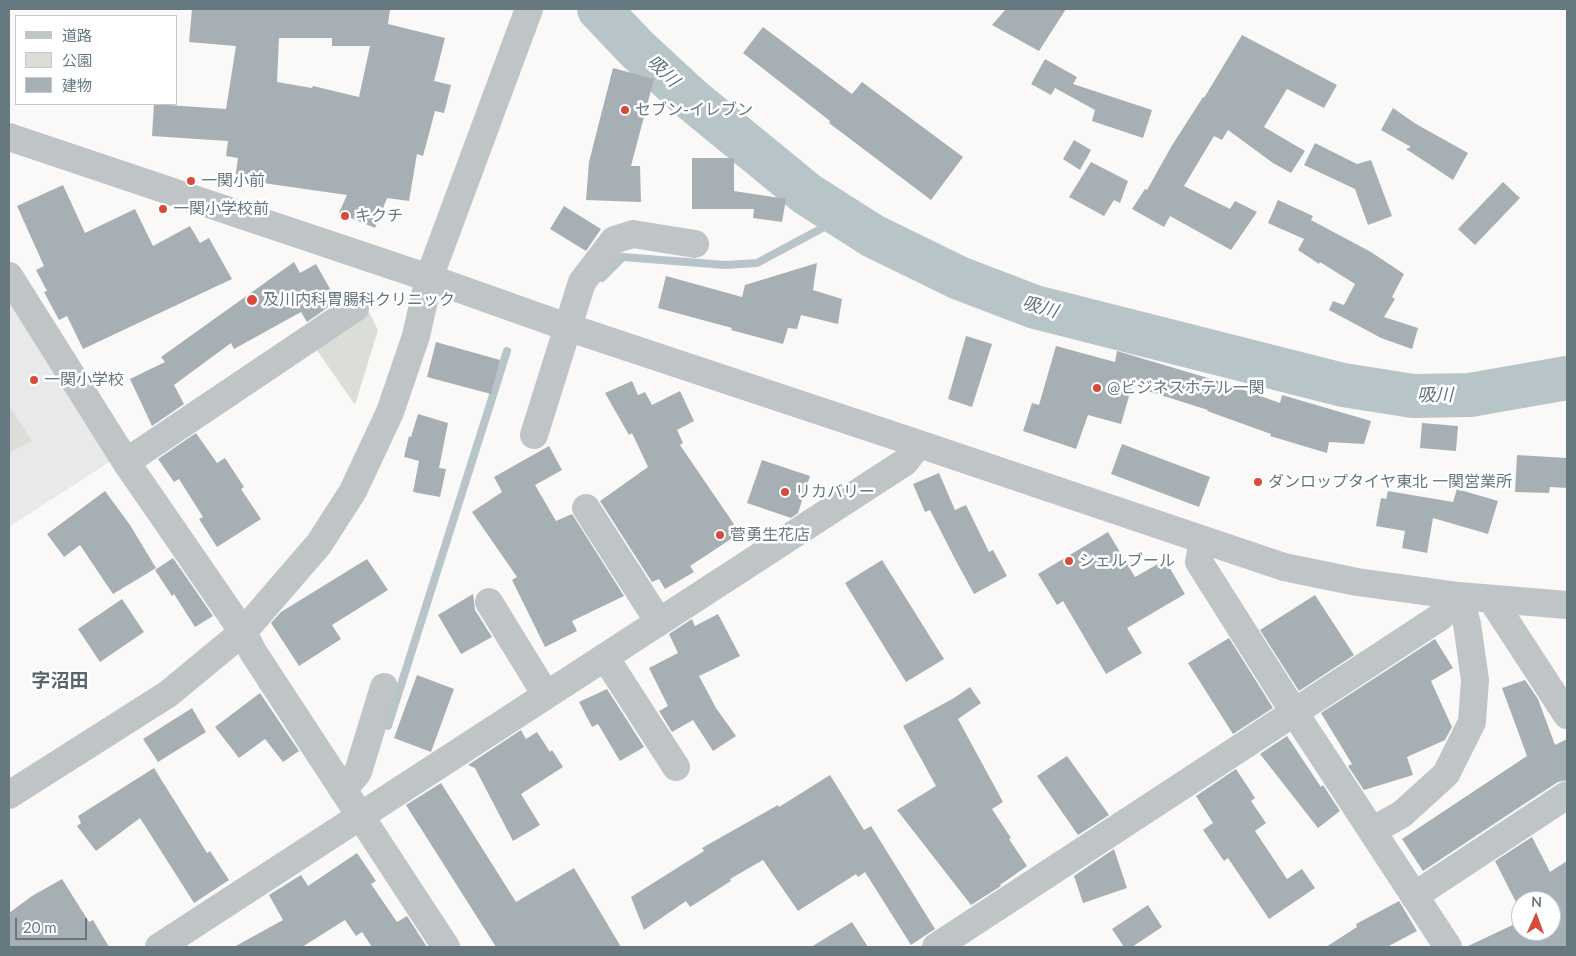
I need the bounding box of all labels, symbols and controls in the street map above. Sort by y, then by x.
legend [15,15,178,105]
text: 道路 [62,26,92,44]
text: 公園 [62,51,92,69]
water label: 吸川 [643,51,683,91]
text: 建物 [62,76,92,94]
place label: セブン-イレブン [635,100,753,120]
marker: セブン-イレブン [619,104,631,116]
place label: 一関小前 [201,171,265,191]
marker: 一関小前 [185,175,197,187]
place label: 一関小学校前 [173,199,269,219]
marker: 一関小学校前 [157,203,169,215]
place label: キクチ [355,206,403,226]
marker: キクチ [339,210,351,222]
place label: 及川内科胃腸科クリニック [263,290,455,310]
water label: 吸川 [1020,291,1060,323]
marker: 及川内科胃腸科クリニック [245,293,259,307]
place label: 一関小学校 [44,370,124,390]
marker: 一関小学校 [28,374,40,386]
place label: @ビジネスホテル一関 [1107,378,1264,398]
marker: @ビジネスホテル一関 [1091,382,1103,394]
water label: 吸川 [1417,384,1453,406]
place label: ダンロップタイヤ東北 一関営業所 [1268,472,1512,492]
marker: ダンロップタイヤ東北 一関営業所 [1252,476,1264,488]
place label: リカバリー [795,482,875,502]
marker: リカバリー [779,486,791,498]
place label: 菅勇生花店 [730,525,810,545]
marker: 菅勇生花店 [714,529,726,541]
place label: シェルブール [1079,551,1175,571]
marker: シェルブール [1063,555,1075,567]
district label: 字沼田 [32,670,88,692]
north arrow [1511,891,1561,941]
text: N [1531,893,1542,910]
scale bar [18,908,90,940]
text: 20 m [23,918,57,936]

